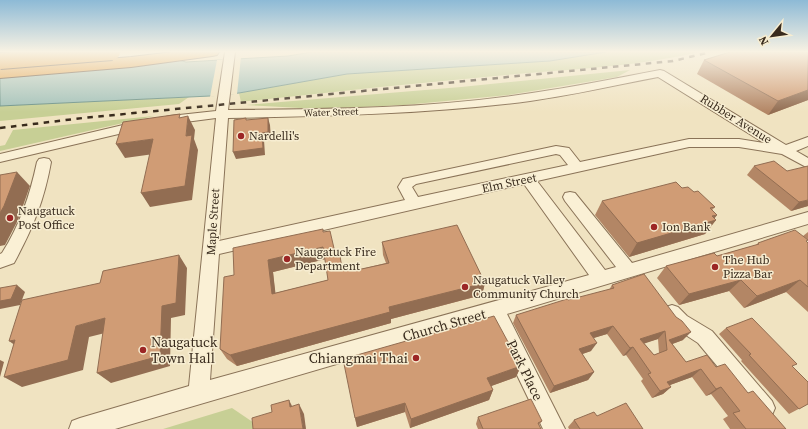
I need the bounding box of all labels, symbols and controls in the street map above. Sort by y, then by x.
north arrow [752,16,792,56]
text: N [755,33,772,48]
street label: Rubber Avenue [697,91,775,147]
street label: Water Street [303,105,359,119]
place label: Nardelli's [249,128,299,144]
marker: Nardelli's [236,131,246,141]
street label: Elm Street [480,169,538,197]
street label: Maple Street [203,188,223,256]
place label: Naugatuck Post Office [18,203,75,233]
marker: Naugatuck Post Office [5,213,15,223]
place label: Ion Bank [662,219,711,235]
marker: Ion Bank [649,222,659,232]
place label: Naugatuck Fire Department [295,244,376,274]
place label: The Hub Pizza Bar [723,252,772,282]
marker: Naugatuck Fire Department [282,254,292,264]
marker: The Hub Pizza Bar [710,262,720,272]
place label: Naugatuck Valley Community Church [473,272,579,302]
marker: Naugatuck Valley Community Church [460,282,470,292]
street label: Church Street [400,303,488,346]
place label: Naugatuck Town Hall [151,332,218,368]
street label: Park Place [502,336,548,404]
marker: Naugatuck Town Hall [138,345,148,355]
place label: Chiangmai Thai [309,348,408,368]
marker: Chiangmai Thai [411,353,421,363]

